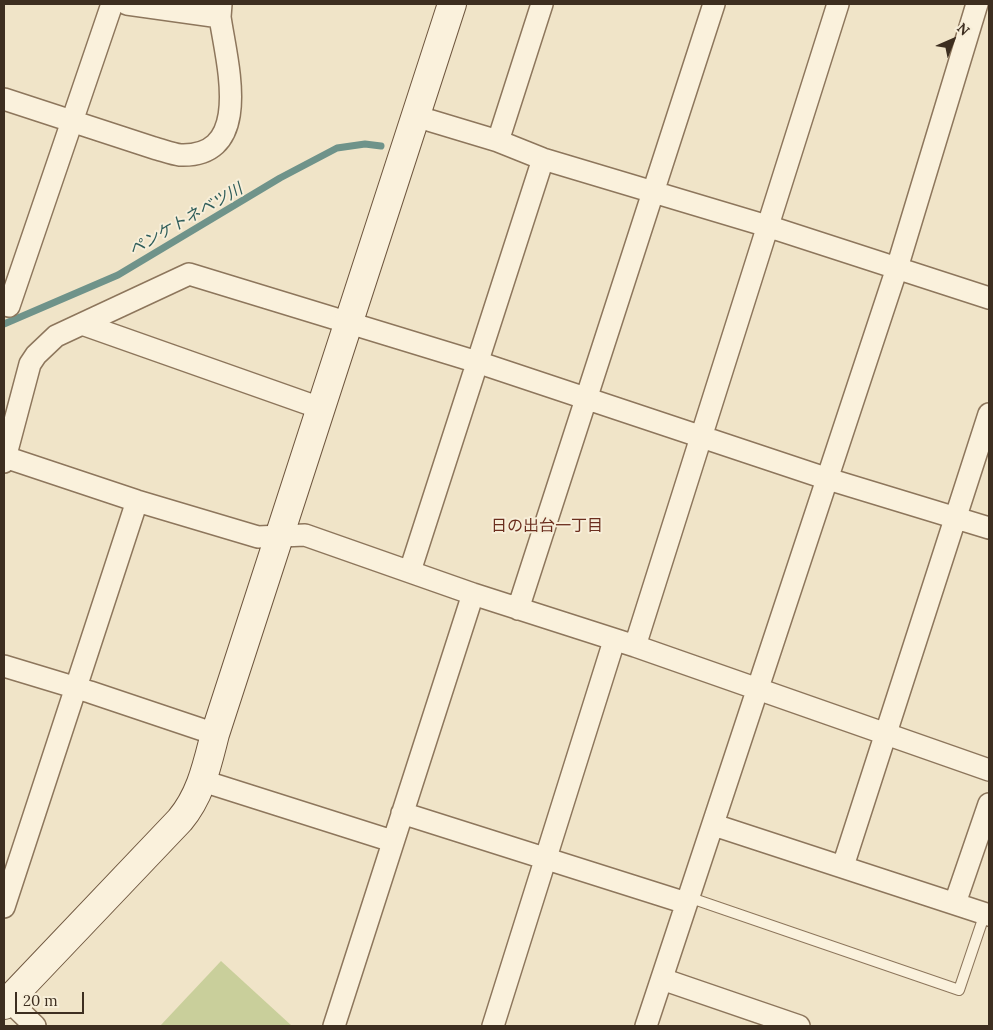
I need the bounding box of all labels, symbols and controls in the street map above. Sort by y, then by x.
north arrow [928,15,978,65]
text: N [953,19,974,39]
water label: ペンケトネベツ川 [126,180,246,260]
district label: 日の出台一丁目 [491,516,603,536]
scale bar [18,982,86,1014]
text: 20 m [23,991,58,1010]

